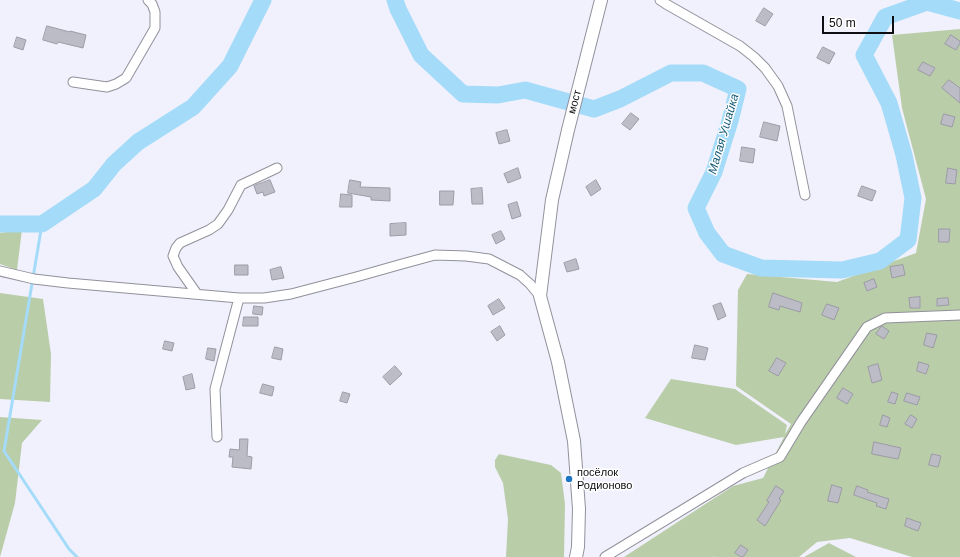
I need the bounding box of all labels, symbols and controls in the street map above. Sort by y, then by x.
scale bar [824,8,896,34]
text: 50 m [829,16,856,30]
street label: мост [565,89,585,115]
water label: Малая Ушайка [706,92,742,176]
place label: посёлок Родионово [577,466,632,492]
marker: посёлок Родионово [564,474,574,484]

